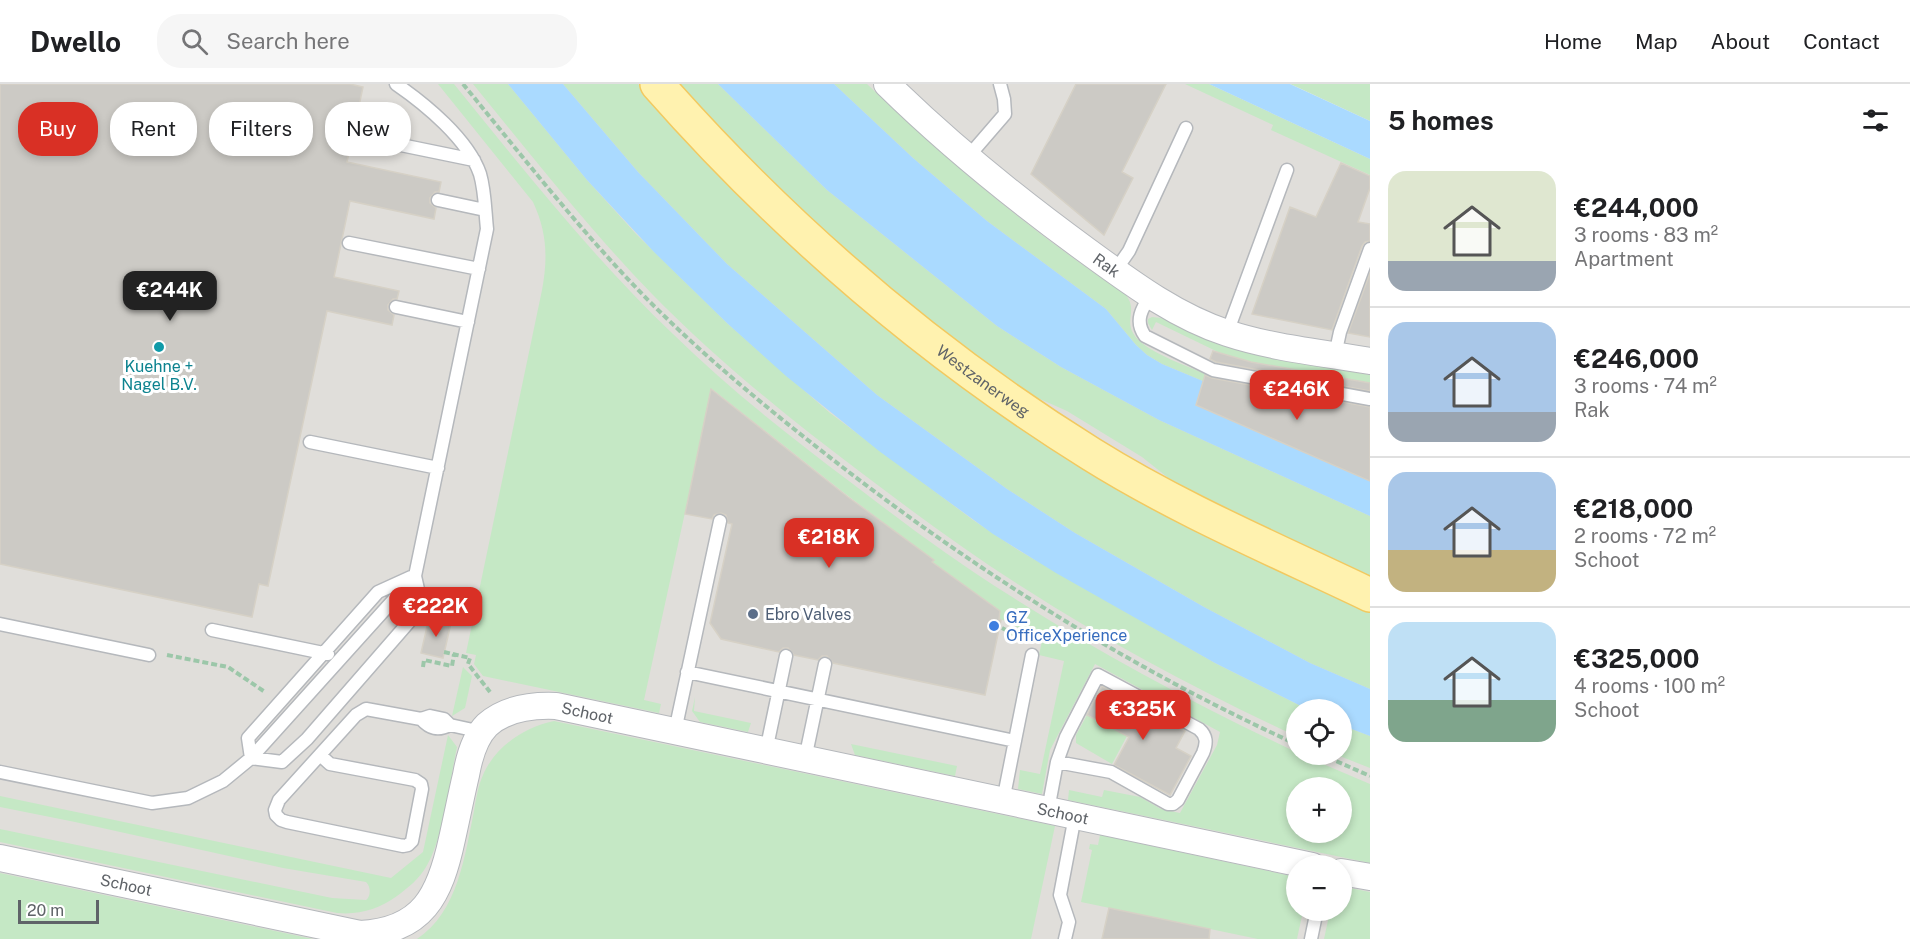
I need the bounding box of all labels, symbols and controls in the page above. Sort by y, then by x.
search box [157,14,577,68]
text: Dwello [30,25,121,58]
icon: search [178,25,211,58]
text: Search here [226,28,350,54]
text: Home [1544,29,1602,54]
text: Map [1635,29,1678,54]
text: About [1711,29,1770,54]
text: Contact [1803,29,1880,54]
chip: Buy [18,102,98,156]
chip: Rent [110,102,197,156]
chip: Filters [209,102,313,156]
chip: New [325,102,411,156]
icon: filters [1859,104,1892,137]
text: 5 homes [1388,105,1494,136]
text: €244,000 [1574,192,1699,223]
icon: home [1436,195,1508,267]
text: 3 rooms · 83 m² [1574,223,1718,247]
text: Apartment [1574,247,1674,271]
street label: Rak [1090,249,1124,281]
pin: €244K [128,271,212,322]
text: €244K [137,278,203,302]
marker: Kuehne + Nagel B.V. [152,340,166,354]
street label: Westzanerweg [933,341,1033,421]
text: €246,000 [1574,343,1699,374]
icon: home [1436,346,1508,418]
place label: Kuehne + Nagel B.V. [121,357,197,394]
pin: €246K [1255,370,1339,421]
text: 3 rooms · 74 m² [1574,374,1717,398]
text: €246K [1264,377,1330,401]
text: Rak [1574,398,1610,422]
text: €218,000 [1574,493,1693,524]
icon: home [1436,496,1508,568]
pin: €218K [787,518,871,569]
text: 2 rooms · 72 m² [1574,524,1716,548]
text: €218K [798,525,860,549]
text: Schoot [1574,548,1640,572]
pin: €222K [394,587,478,638]
text: €222K [403,594,469,618]
place label: Ebro Valves [765,605,851,624]
marker: Ebro Valves [746,607,760,621]
place label: GZ OfficeXperience [1006,608,1127,645]
marker: GZ OfficeXperience [987,619,1001,633]
text: €325,000 [1574,643,1700,674]
icon: home [1436,646,1508,718]
text: 4 rooms · 100 m² [1574,674,1725,698]
pin: €325K [1101,690,1185,741]
text: €325K [1110,697,1176,721]
street label: Schoot [560,698,615,727]
text: Schoot [1574,698,1640,722]
map controls [1286,699,1352,921]
button: locate [1286,699,1352,765]
button: + [1286,777,1352,843]
street label: Schoot [1035,799,1090,828]
button: − [1286,855,1352,921]
street label: Schoot [99,870,154,899]
scale bar [18,897,99,924]
text: 20 m [27,901,64,920]

